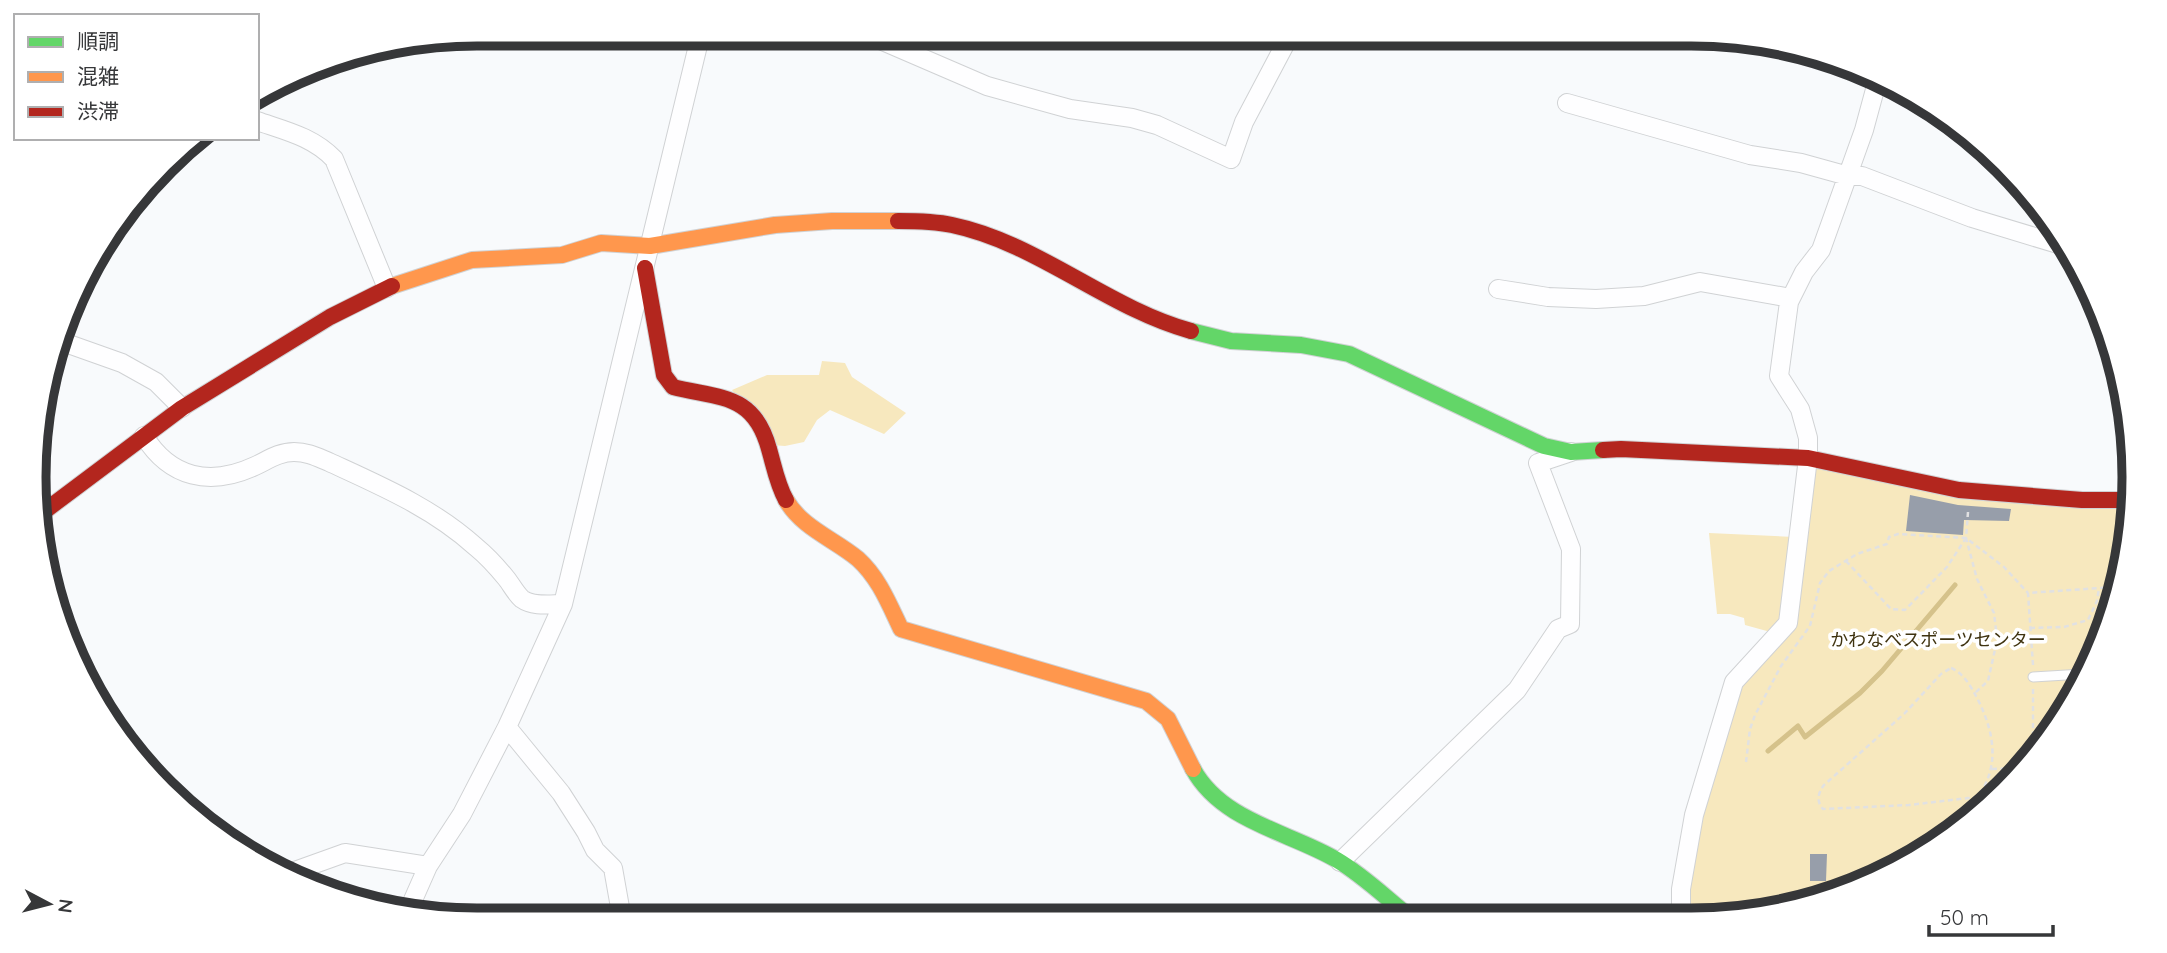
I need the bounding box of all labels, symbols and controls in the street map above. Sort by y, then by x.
legend [14,14,259,140]
text: 順調 [77,28,119,54]
text: 混雑 [77,63,119,89]
text: 渋滞 [77,98,119,124]
park label: かわなべスポーツセンター [1830,628,2046,651]
north arrow [14,869,84,939]
scale bar [1929,894,2053,938]
text: N [53,898,79,914]
text: 50 m [1940,904,1989,930]

